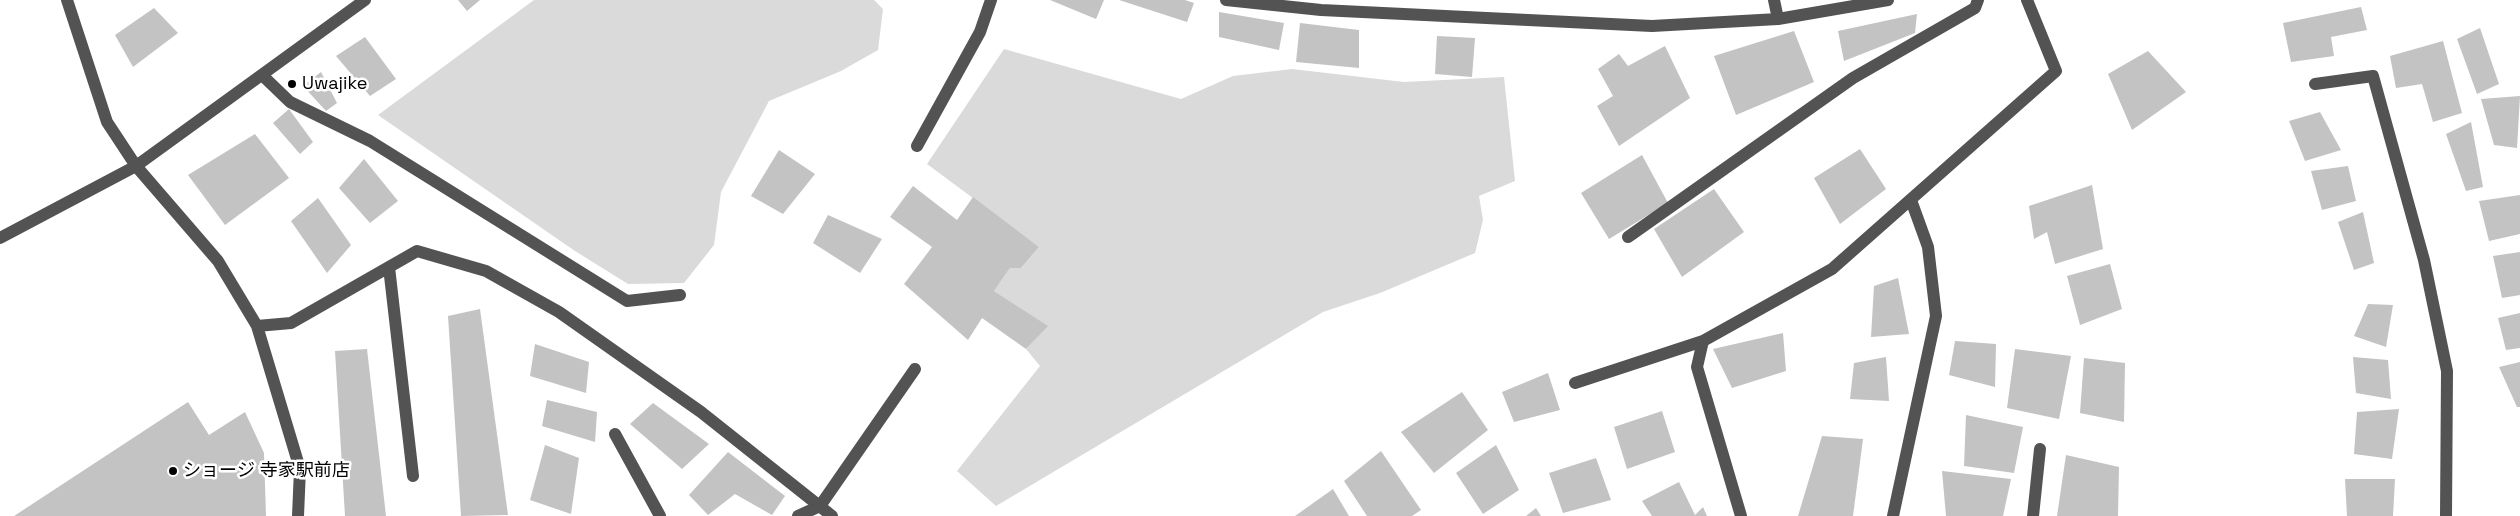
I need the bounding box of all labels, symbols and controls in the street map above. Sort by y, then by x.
place label: Uwajike [302,73,367,95]
marker: Uwajike [286,78,298,90]
place label: ショージ 寺家駅前店 [183,460,350,482]
marker: ショージ 寺家駅前店 [167,465,179,477]

